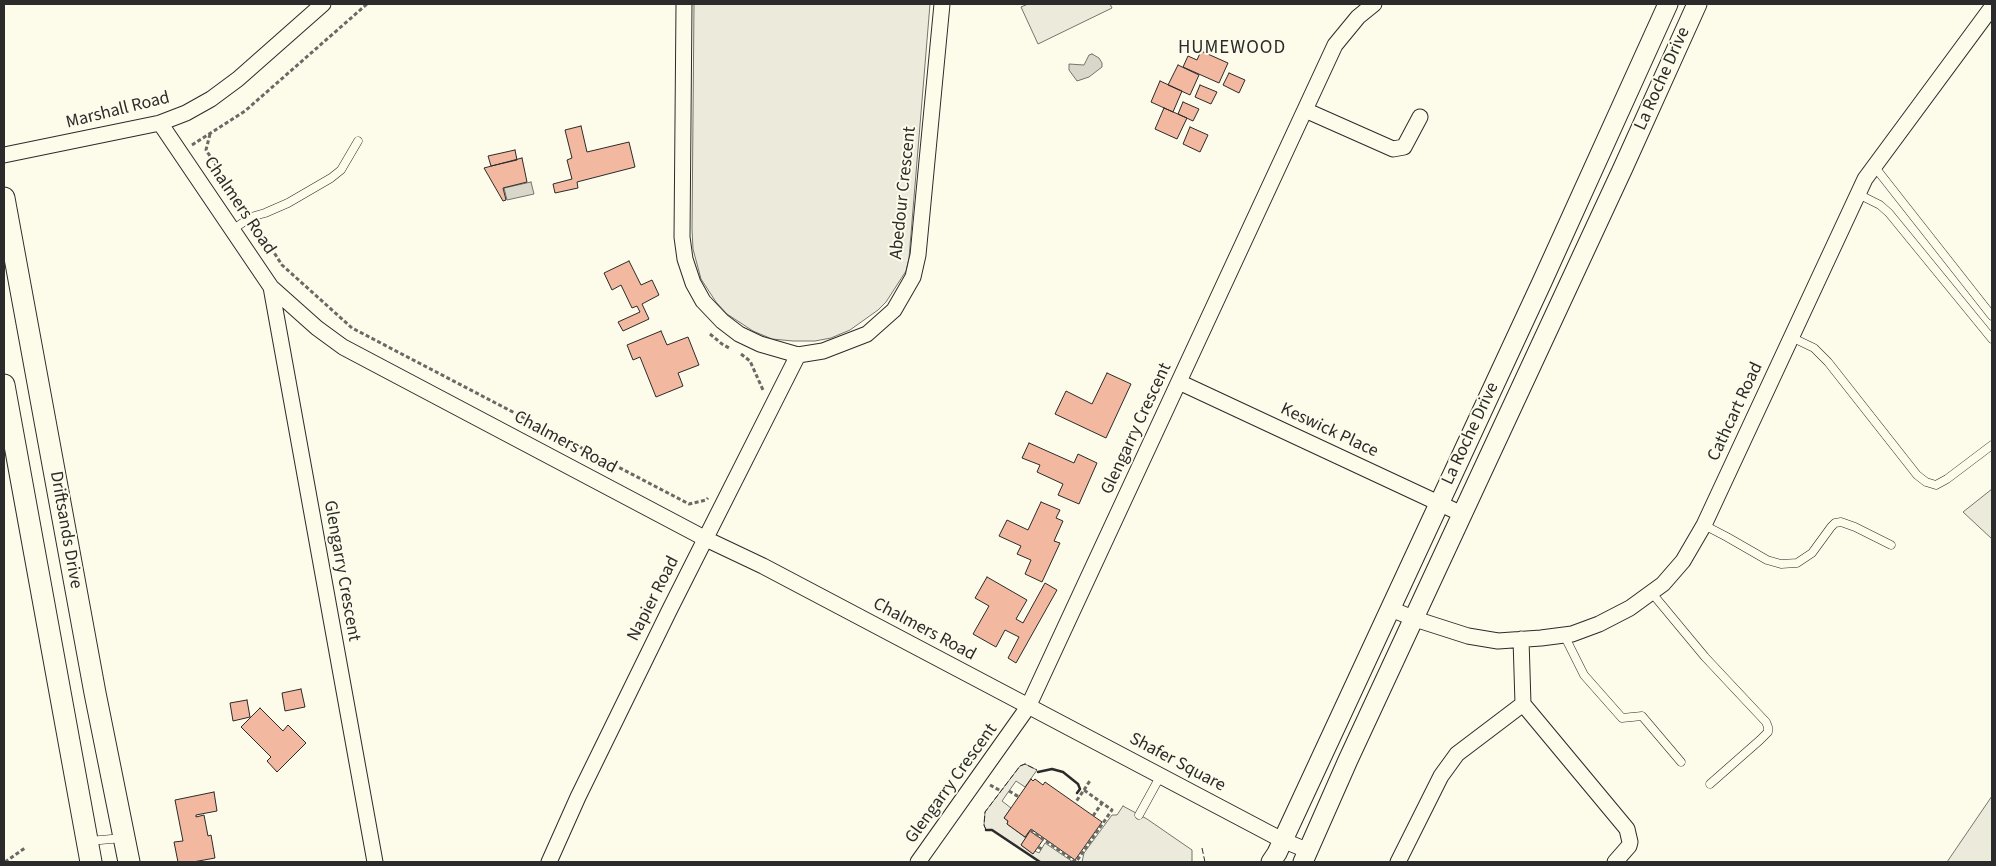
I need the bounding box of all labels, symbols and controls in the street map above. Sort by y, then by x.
street label: La Roche Drive [1631,24,1695,134]
district label: HUMEWOOD [1177,38,1287,60]
street label: Marshall Road [64,88,172,134]
street label: Abedour Crescent [886,125,922,261]
street label: Chalmers Road [198,153,280,259]
street label: Cathcart Road [1704,359,1768,465]
street label: Glengarry Crescent [1097,360,1177,498]
street label: La Roche Drive [1438,379,1504,489]
street label: Keswick Place [1277,399,1381,463]
street label: Chalmers Road [510,407,620,479]
street label: Driftsands Drive [44,470,86,590]
street label: Glengarry Crescent [318,499,364,643]
street label: Napier Road [623,553,685,645]
street label: Chalmers Road [869,594,979,666]
street label: Glengarry Crescent [901,720,1003,848]
street label: Shafer Square [1125,729,1229,797]

